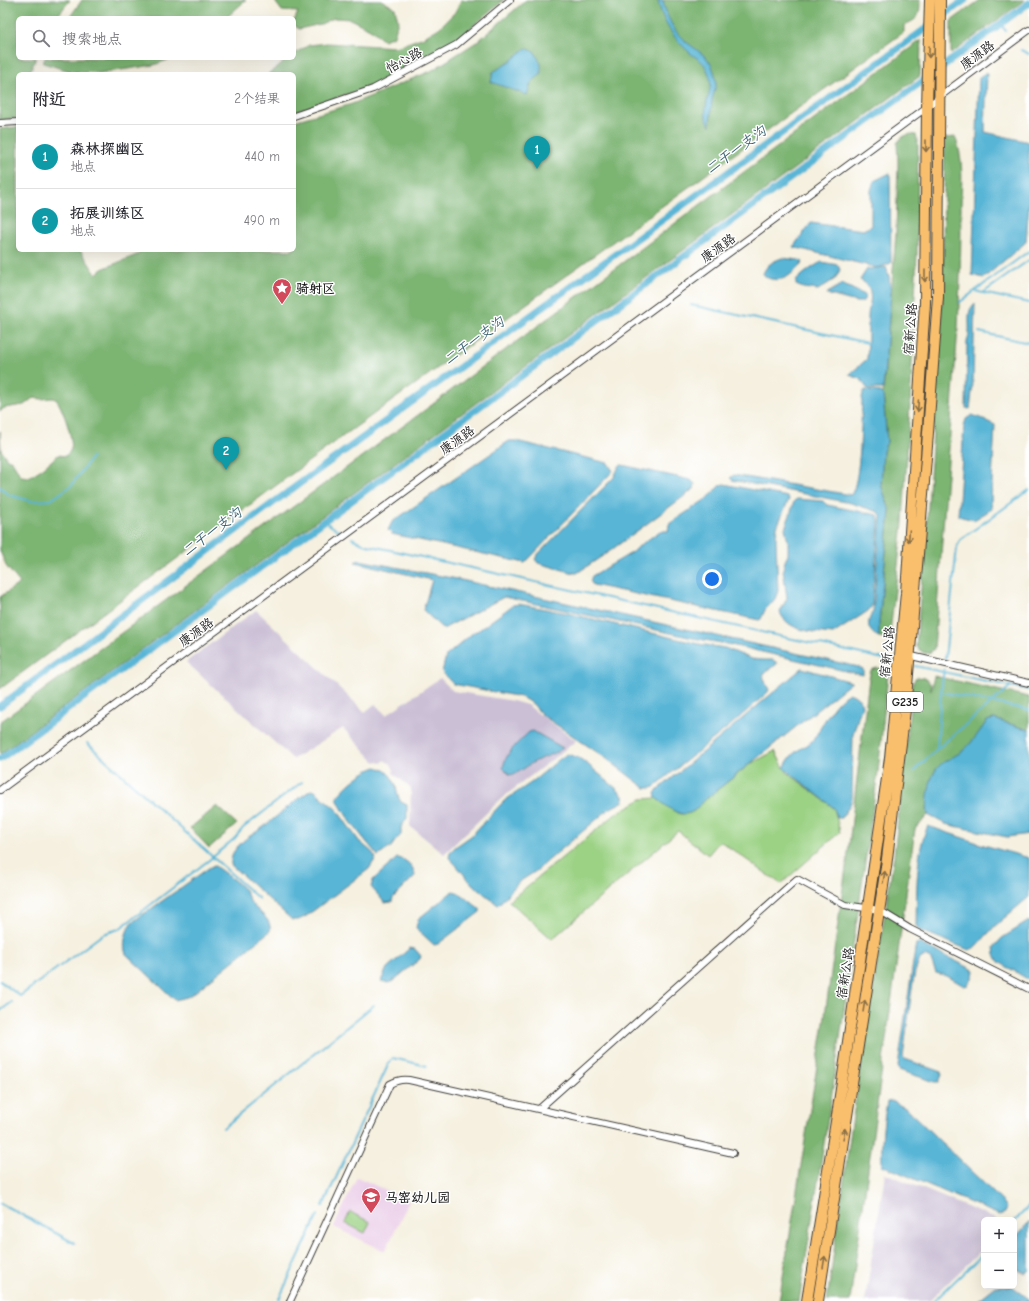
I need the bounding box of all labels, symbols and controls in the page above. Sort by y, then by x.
search box [16,16,296,60]
icon: search [30,27,52,49]
text: 搜索地点 [62,30,122,48]
street label: 康源路 [957,37,997,73]
street label: 怡心路 [383,44,425,76]
one-way arrow [925,45,933,58]
text: 附近 [32,90,66,109]
text: 2个结果 [234,91,280,106]
water label: 二干一支沟 [703,121,771,177]
pin: 1 [524,136,550,169]
one-way arrow [922,139,930,152]
text: 森林探幽区 [70,140,145,158]
text: 1 [42,149,48,164]
text: 440 m [244,149,280,164]
text: 地点 [70,159,96,174]
text: 拓展训练区 [70,204,145,222]
text: 2 [42,213,48,228]
text: 490 m [244,213,280,228]
text: 地点 [70,223,96,238]
street label: 康源路 [698,230,738,266]
one-way arrow [921,269,929,282]
place icon: 骑射区 [271,277,293,305]
place label: 骑射区 [296,281,335,296]
street label: 宿新公路 [901,303,919,355]
water label: 二干一支沟 [441,312,509,368]
one-way arrow [915,399,922,412]
street label: 康源路 [437,422,477,458]
pin: 2 [213,437,239,470]
water label: 二干一支沟 [179,503,247,560]
one-way arrow [906,529,913,542]
your location [702,569,722,589]
street label: 康源路 [176,614,216,650]
street label: 宿新公路 [877,625,897,679]
road number: G235 [887,692,923,712]
one-way arrow [880,871,888,884]
street label: 宿新公路 [834,946,856,1000]
one-way arrow [860,999,868,1012]
one-way arrow [840,1128,848,1141]
school or university icon: 马窑幼儿园 [360,1186,382,1214]
place label: 马窑幼儿园 [385,1190,450,1205]
map controls [981,1217,1017,1289]
button: + [981,1217,1017,1253]
button: − [981,1253,1017,1289]
one-way arrow [820,1256,828,1269]

